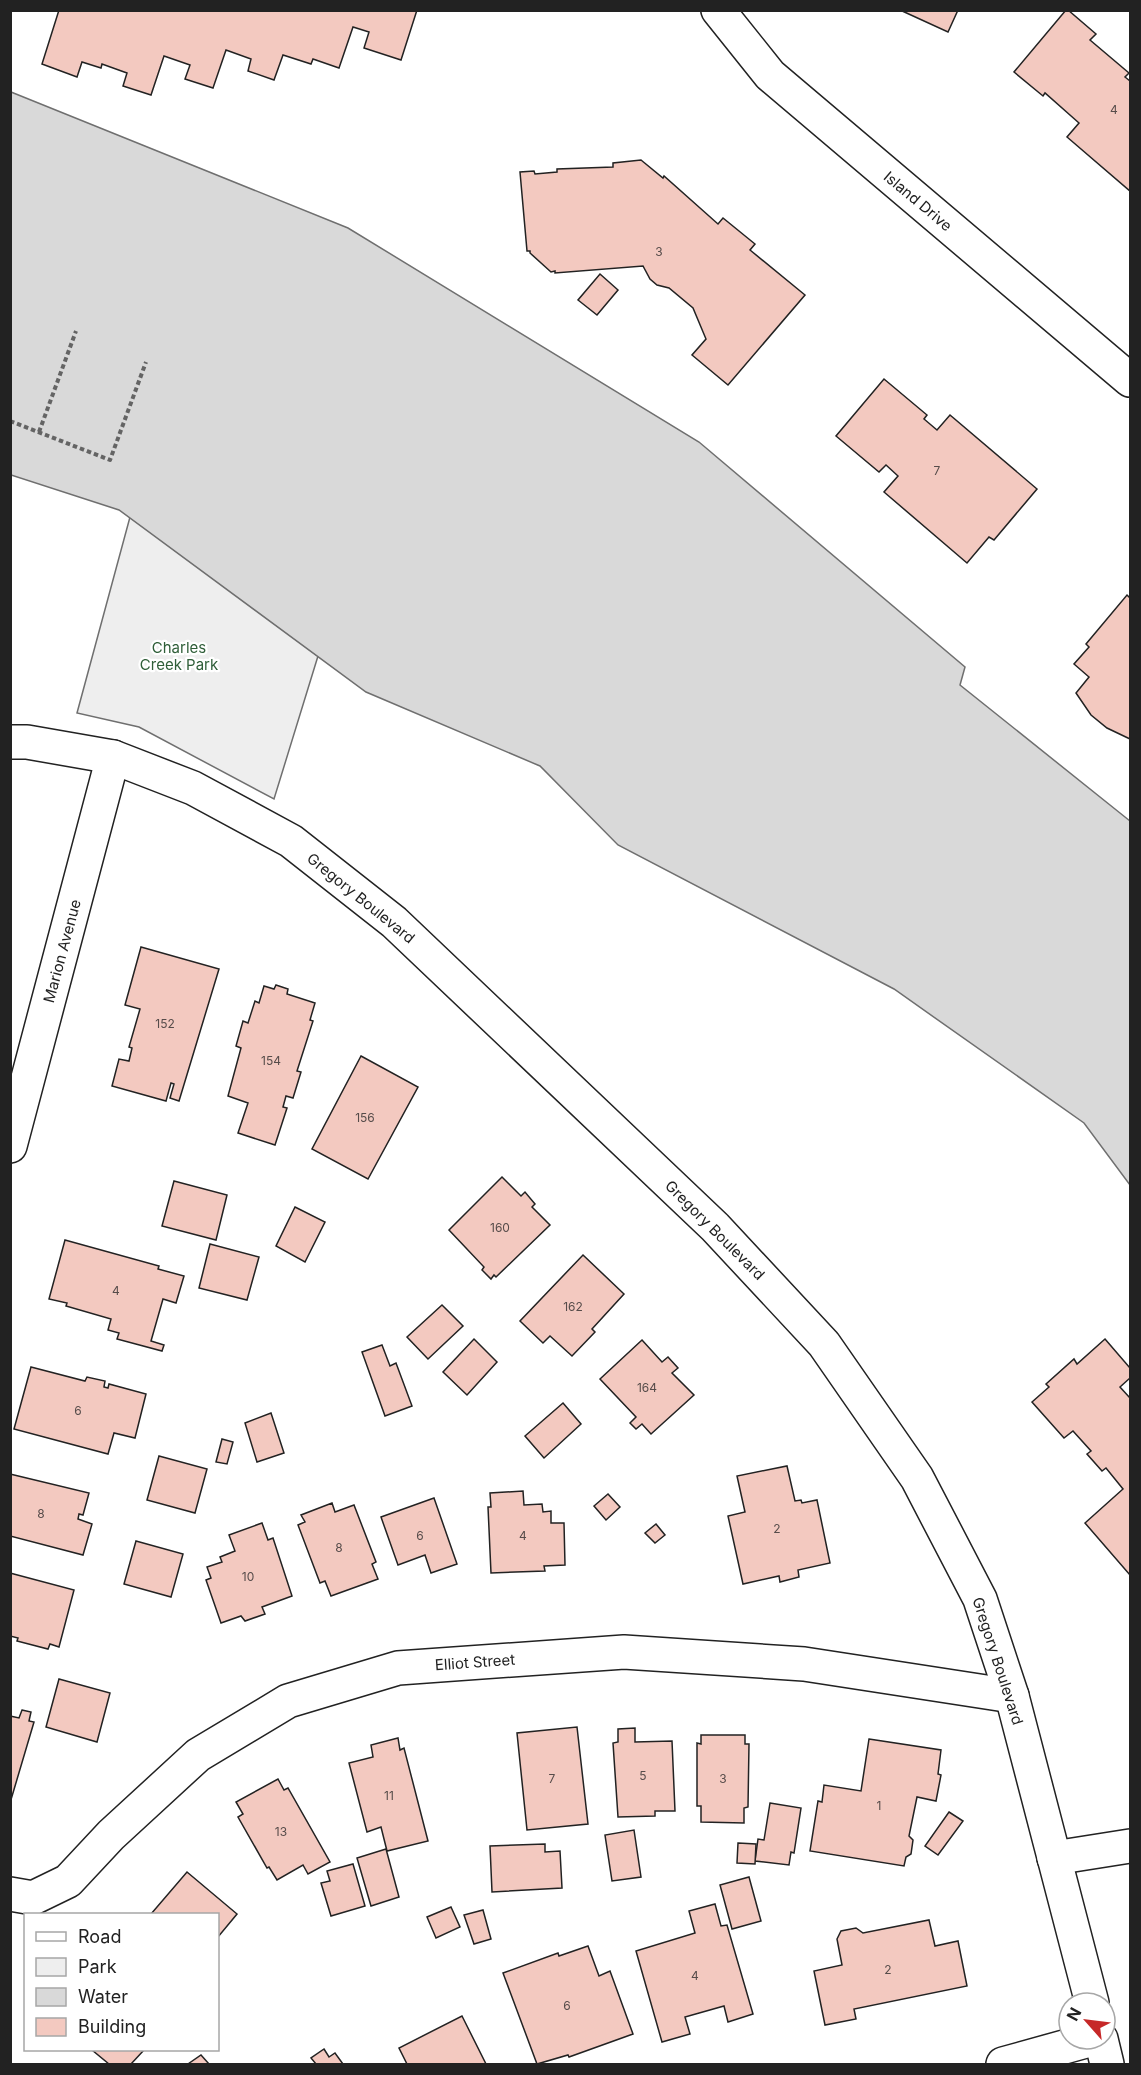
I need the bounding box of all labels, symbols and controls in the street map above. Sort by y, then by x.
house number: 4 [1110,102,1118,117]
street label: Island Drive [880,167,956,235]
house number: 3 [655,244,663,259]
house number: 7 [934,463,941,478]
park label: Charles Creek Park [140,638,219,674]
street label: Gregory Boulevard [303,849,419,947]
street label: Marion Avenue [39,897,85,1005]
house number: 152 [155,1016,175,1031]
house number: 154 [261,1053,281,1068]
house number: 156 [355,1110,375,1125]
street label: Gregory Boulevard [661,1176,769,1284]
house number: 160 [490,1220,510,1235]
house number: 4 [112,1283,120,1298]
house number: 162 [563,1299,583,1314]
house number: 164 [637,1380,657,1395]
house number: 6 [74,1403,82,1418]
house number: 8 [37,1506,45,1521]
house number: 2 [773,1521,781,1536]
house number: 6 [416,1528,424,1543]
house number: 4 [519,1528,527,1543]
house number: 8 [335,1540,343,1555]
house number: 10 [242,1569,254,1584]
street label: Gregory Boulevard [968,1595,1028,1727]
street label: Elliot Street [434,1650,516,1674]
house number: 5 [639,1768,647,1783]
house number: 7 [549,1771,556,1786]
house number: 3 [719,1771,727,1786]
house number: 11 [384,1788,394,1803]
house number: 1 [877,1798,881,1813]
house number: 13 [275,1824,287,1839]
legend [24,1913,219,2051]
text: Road [78,1926,121,1947]
text: Park [78,1956,117,1977]
house number: 2 [884,1962,892,1977]
house number: 4 [691,1968,699,1983]
text: Water [78,1986,128,2007]
north arrow [1057,1991,1117,2051]
house number: 6 [563,1998,571,2013]
text: N [1062,2004,1085,2024]
text: Building [78,2016,146,2037]

